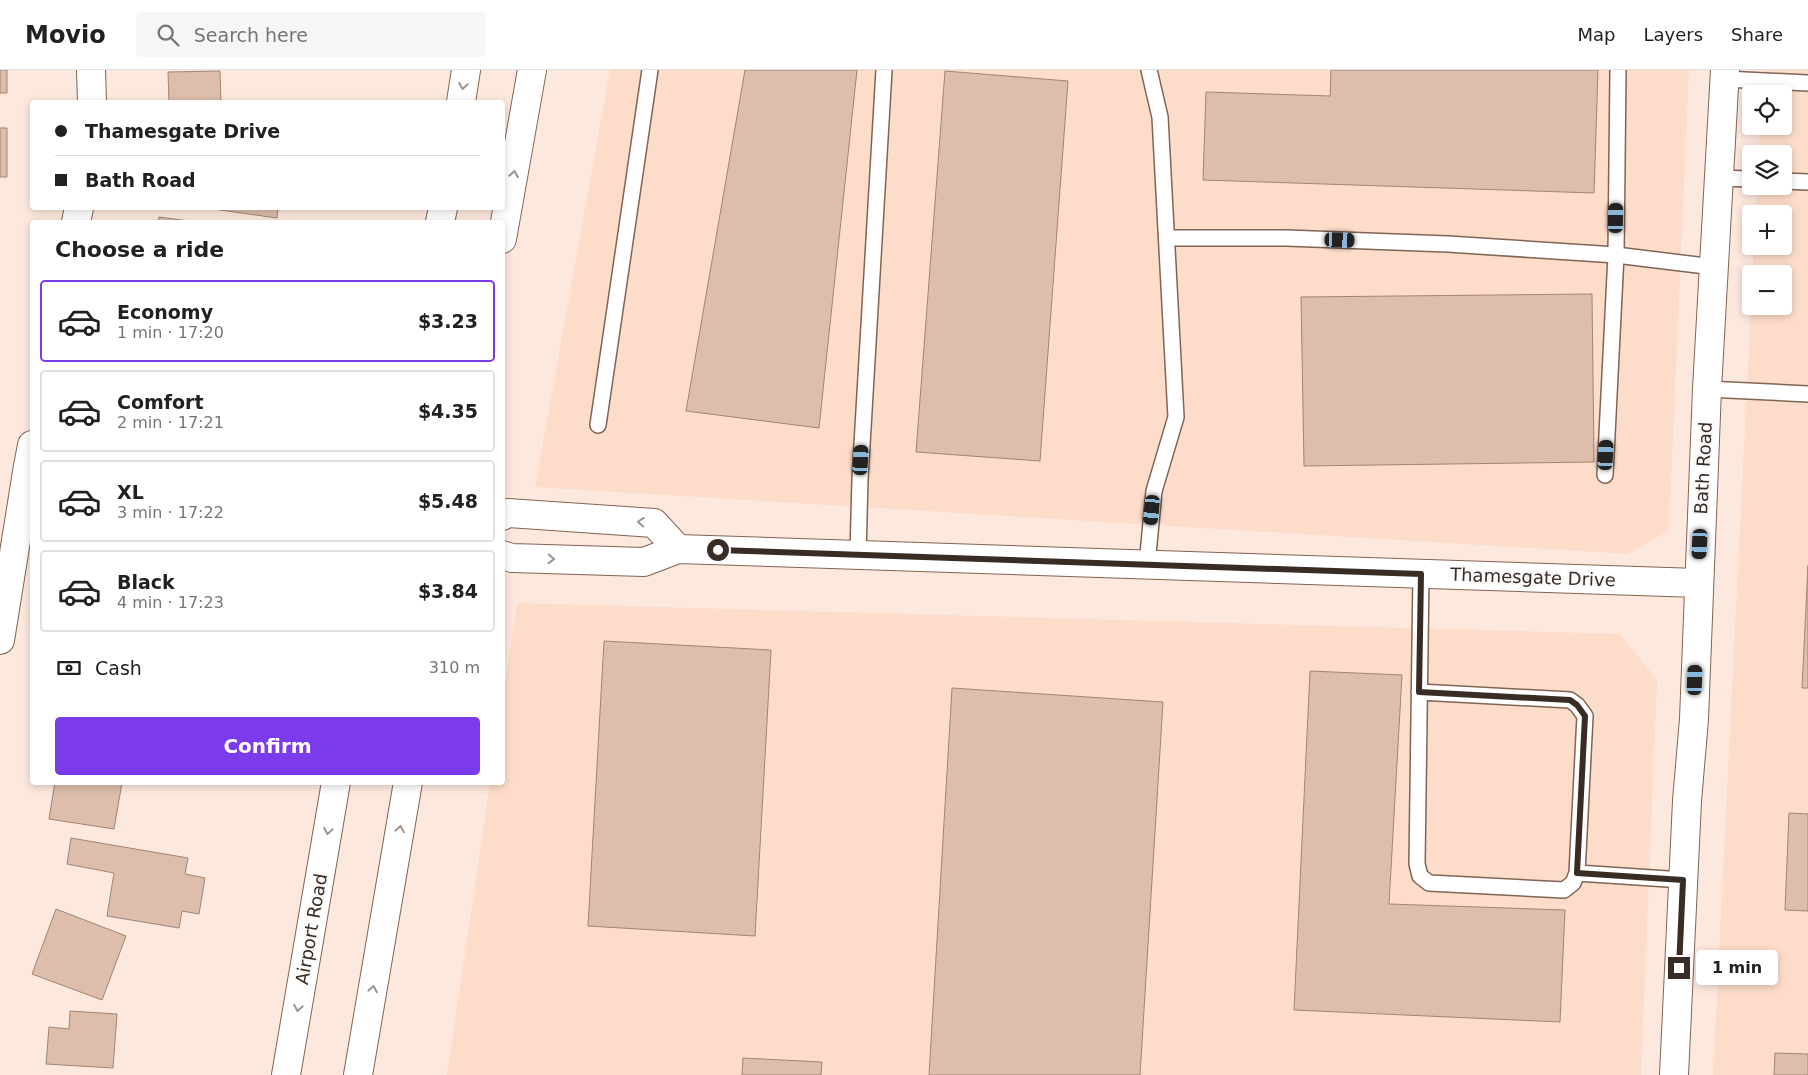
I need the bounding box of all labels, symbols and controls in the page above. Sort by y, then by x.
search box [136,12,486,57]
text: Movio [25,21,106,49]
icon: search [154,21,182,49]
text: Search here [194,24,308,46]
text: Map [1577,24,1615,45]
text: Layers [1643,24,1703,45]
text: Share [1731,24,1783,45]
one-way arrow [459,82,469,91]
map controls [1742,85,1792,315]
button: locate [1742,85,1792,135]
text: Thamesgate Drive [85,120,280,142]
button: layers [1742,145,1792,195]
text: Bath Road [85,169,196,191]
one-way arrow [509,170,519,178]
car [1608,203,1623,233]
button: + [1742,205,1792,255]
car [1324,232,1355,248]
text: Choose a ride [55,237,224,262]
button: − [1742,265,1792,315]
icon: car [57,299,102,344]
text: Economy [117,301,213,323]
text: $3.23 [418,310,478,332]
text: 1 min · 17:20 [117,323,224,342]
icon: car [57,389,102,434]
text: Comfort [117,391,204,413]
text: $4.35 [418,400,478,422]
text: 2 min · 17:21 [117,413,224,432]
street label: Bath Road [1690,421,1716,515]
car [1597,440,1614,470]
car [852,445,869,475]
icon: car [57,479,102,524]
text: XL [117,481,144,503]
text: $5.48 [418,490,478,512]
car [1142,494,1161,526]
text: 3 min · 17:22 [117,503,224,522]
one-way arrow [637,516,645,527]
car [1691,529,1708,559]
route start [707,539,729,561]
one-way arrow [547,554,555,565]
street label: Thamesgate Drive [1449,564,1616,590]
icon: car [57,569,102,614]
text: Black [117,571,175,593]
text: $3.84 [418,580,478,602]
text: 4 min · 17:23 [117,593,224,612]
icon: cash [55,654,83,682]
text: Cash [95,657,142,679]
text: 310 m [429,658,480,677]
car [1686,665,1703,695]
button: Confirm [55,717,480,775]
one-way arrow [395,824,405,833]
one-way arrow [323,827,334,835]
street label: Airport Road [291,872,331,986]
callout: 1 min [1696,950,1779,986]
route end [1668,957,1690,979]
text: 1 min [1712,958,1762,977]
one-way arrow [368,985,378,993]
one-way arrow [293,1004,303,1012]

